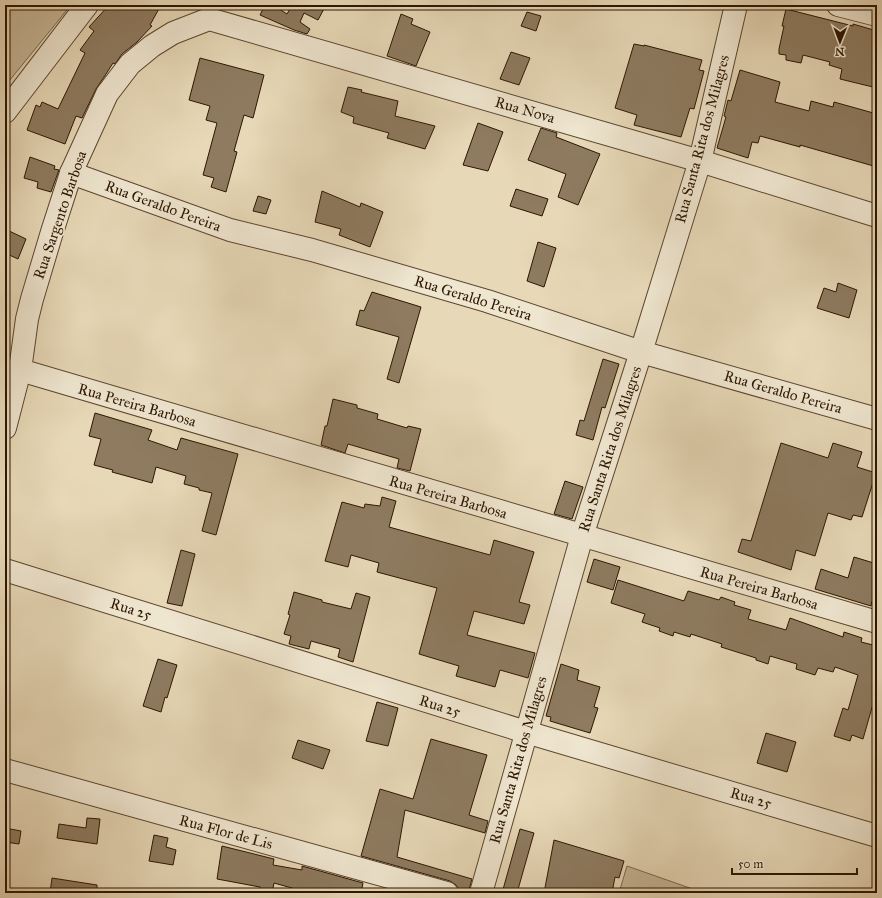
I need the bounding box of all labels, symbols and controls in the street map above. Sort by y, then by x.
north arrow [820,22,860,62]
text: N [834,45,845,58]
street label: Rua Santa Rita dos Milagres [671,53,733,225]
street label: Rua Nova [493,93,558,127]
street label: Rua Sargento Barbosa [30,148,91,282]
street label: Rua Geraldo Pereira [103,177,224,236]
street label: Rua Geraldo Pereira [412,272,535,325]
street label: Rua Santa Rita dos Milagres [575,364,645,534]
street label: Rua Geraldo Pereira [722,367,845,418]
street label: Rua Pereira Barbosa [76,380,199,431]
street label: Rua Pereira Barbosa [387,472,510,523]
street label: Rua Pereira Barbosa [698,563,821,614]
street label: Rua 25 [108,594,154,624]
street label: Rua Santa Rita dos Milagres [485,674,551,846]
street label: Rua 25 [417,691,463,721]
street label: Rua 25 [728,784,774,812]
street label: Rua Flor de Lis [177,811,275,853]
scale bar [732,850,857,876]
text: 50 m [738,857,763,871]

